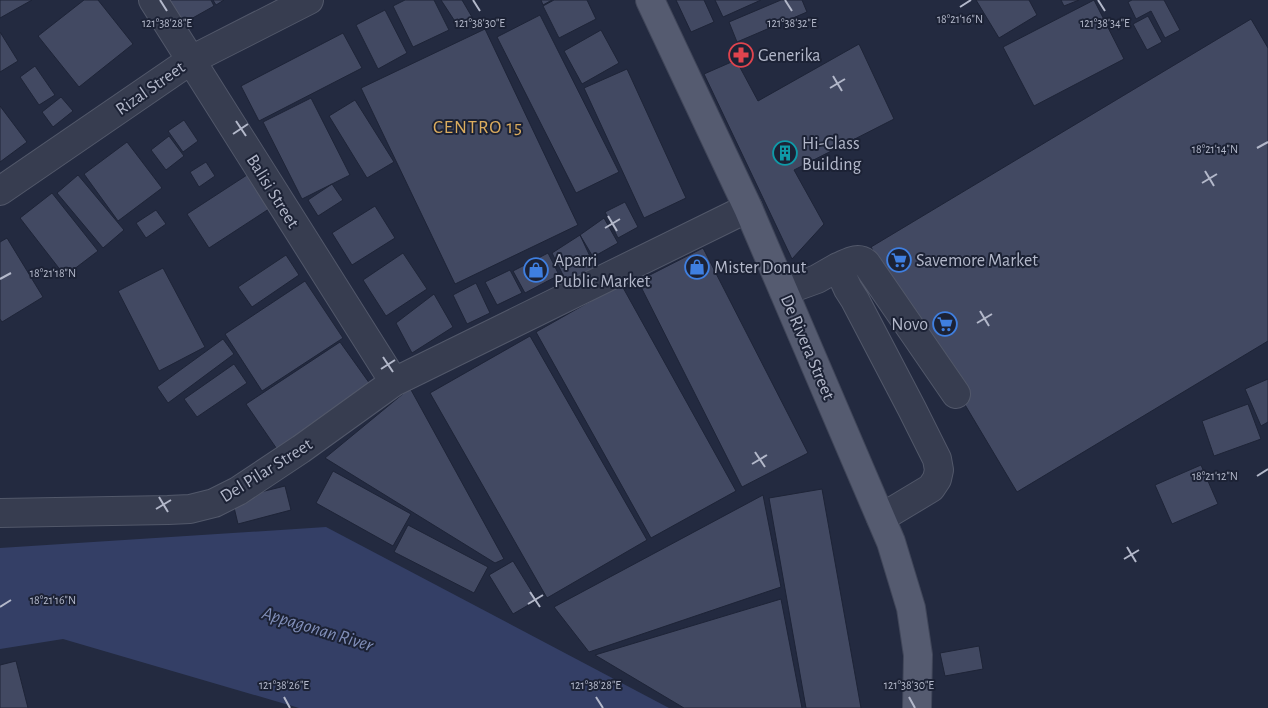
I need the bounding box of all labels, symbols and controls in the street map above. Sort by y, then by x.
text: 18°21'16"N [937,13,983,25]
text: 121°38'28"E [142,17,192,29]
text: 121°38'30"E [455,17,505,29]
text: 121°38'32"E [767,17,817,29]
text: 121°38'34"E [1080,17,1130,29]
pharmacy icon: Generika [728,42,754,68]
place label: Generika [758,47,821,65]
street label: Rizal Street [113,58,189,119]
district label: CENTRO 15 [433,118,523,137]
place label: Hi-Class Building [802,135,862,174]
building icon: Hi-Class Building [772,140,798,166]
text: 18°21'14"N [1192,143,1238,155]
street label: Balisi Street [242,152,302,232]
supermarket icon: Savemore Market [886,247,912,273]
place label: Aparri Public Market [554,252,650,291]
place label: Savemore Market [916,252,1038,270]
shop icon: Mister Donut [684,254,710,280]
shop icon: Aparri Public Market [523,257,549,283]
place label: Mister Donut [714,259,807,277]
text: 18°21'18"N [30,267,76,279]
street label: De Rivera Street [777,292,837,403]
supermarket icon: Novo [932,311,958,337]
place label: Novo [891,316,928,334]
street label: Del Pilar Street [217,435,316,506]
text: 18°21'12"N [1192,470,1238,482]
text: 18°21'16"N [30,594,76,606]
water label: Appagonan River [259,603,376,656]
text: 121°38'26"E [259,679,309,691]
text: 121°38'28"E [571,679,621,691]
text: 121°38'30"E [884,679,934,691]

